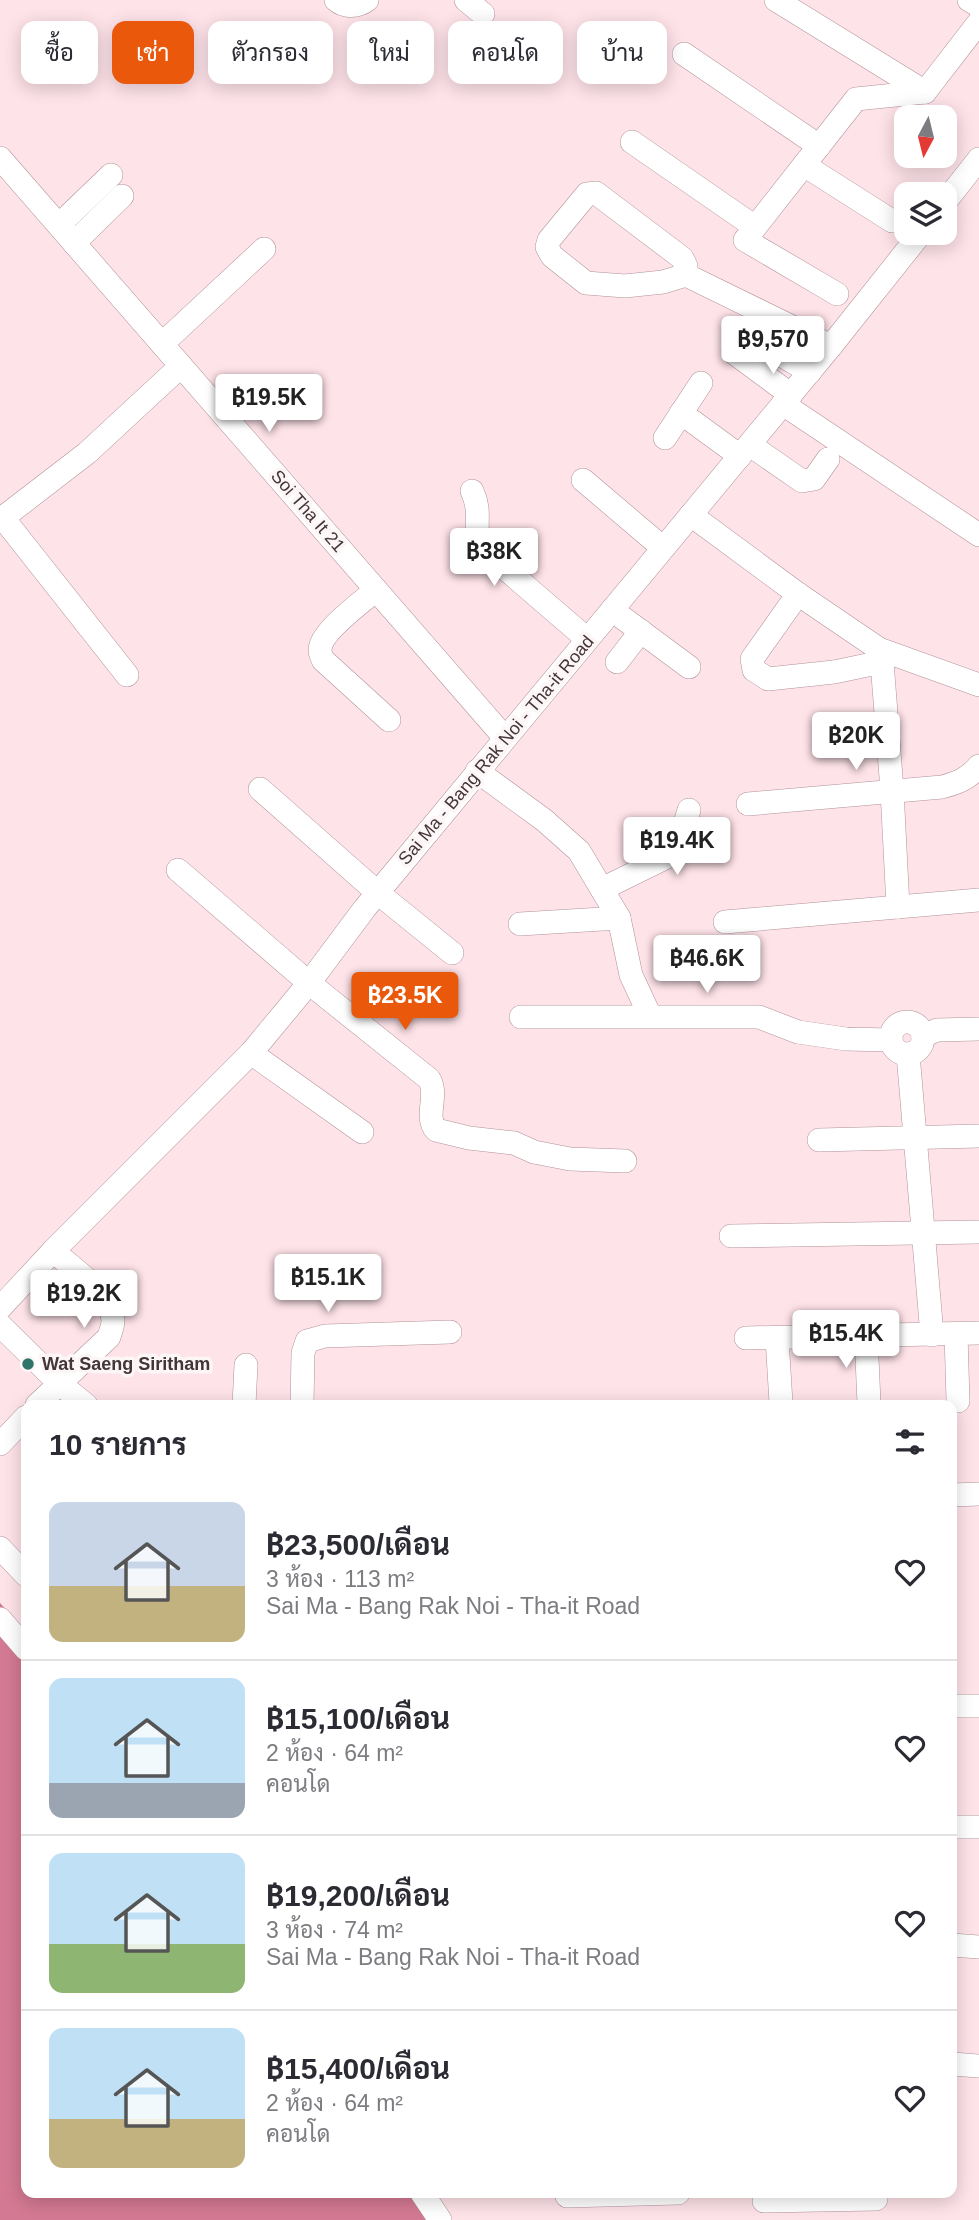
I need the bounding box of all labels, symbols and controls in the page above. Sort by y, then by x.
chip: ซื้อ [21,21,98,84]
chip: เช่า [112,21,194,84]
chip: ตัวกรอง [208,21,333,84]
chip: ใหม่ [347,21,434,84]
chip: คอนโด [448,21,563,84]
chip: บ้าน [577,21,667,84]
north arrow [894,105,957,168]
map controls [894,105,957,245]
button: layers [894,182,957,245]
pin: ฿9,570 [716,316,830,376]
text: ฿9,570 [737,326,809,352]
pin: ฿19.5K [212,374,326,434]
text: ฿19.5K [231,384,307,410]
street label: Soi Tha It 21 [267,466,349,556]
pin: ฿38K [453,528,535,588]
text: ฿38K [466,538,522,564]
street label: Sai Ma - Bang Rak Noi - Tha-it Road [394,631,598,869]
pin: ฿20K [815,712,897,772]
text: ฿20K [828,722,884,748]
pin: ฿19.4K [620,818,734,877]
text: ฿19.4K [639,827,715,853]
pin: ฿46.6K [650,936,764,995]
text: ฿46.6K [669,945,745,971]
pin: ฿23.5K [348,972,462,1032]
text: ฿23.5K [367,982,443,1008]
pin: ฿15.1K [271,1254,385,1314]
text: ฿15.1K [290,1264,366,1290]
pin: ฿19.2K [27,1270,141,1330]
text: ฿19.2K [46,1280,122,1306]
pin: ฿15.4K [789,1310,903,1370]
text: ฿15.4K [808,1320,884,1346]
place label: Wat Saeng Siritham [42,1354,210,1374]
marker: Wat Saeng Siritham [20,1356,36,1372]
icon: filters [891,1423,929,1461]
text: 10 รายการ [49,1428,187,1461]
text: ฿23,500/เดือน [266,1528,450,1561]
icon: home [105,1530,189,1614]
icon: heart [891,1553,929,1591]
text: 3 ห้อง · 113 m² [266,1566,414,1592]
text: Sai Ma - Bang Rak Noi - Tha-it Road [266,1593,640,1619]
text: ฿15,100/เดือน [266,1702,450,1735]
icon: home [105,1706,189,1790]
icon: heart [891,1729,929,1767]
text: 2 ห้อง · 64 m² [266,1740,403,1766]
text: คอนโด [266,1771,330,1797]
text: ฿19,200/เดือน [266,1879,450,1912]
icon: home [105,1881,189,1965]
icon: heart [891,1904,929,1942]
text: 3 ห้อง · 74 m² [266,1917,403,1943]
text: Sai Ma - Bang Rak Noi - Tha-it Road [266,1944,640,1970]
text: ฿15,400/เดือน [266,2052,450,2085]
icon: home [105,2056,189,2140]
icon: heart [891,2079,929,2117]
text: 2 ห้อง · 64 m² [266,2090,403,2116]
text: คอนโด [266,2121,330,2147]

